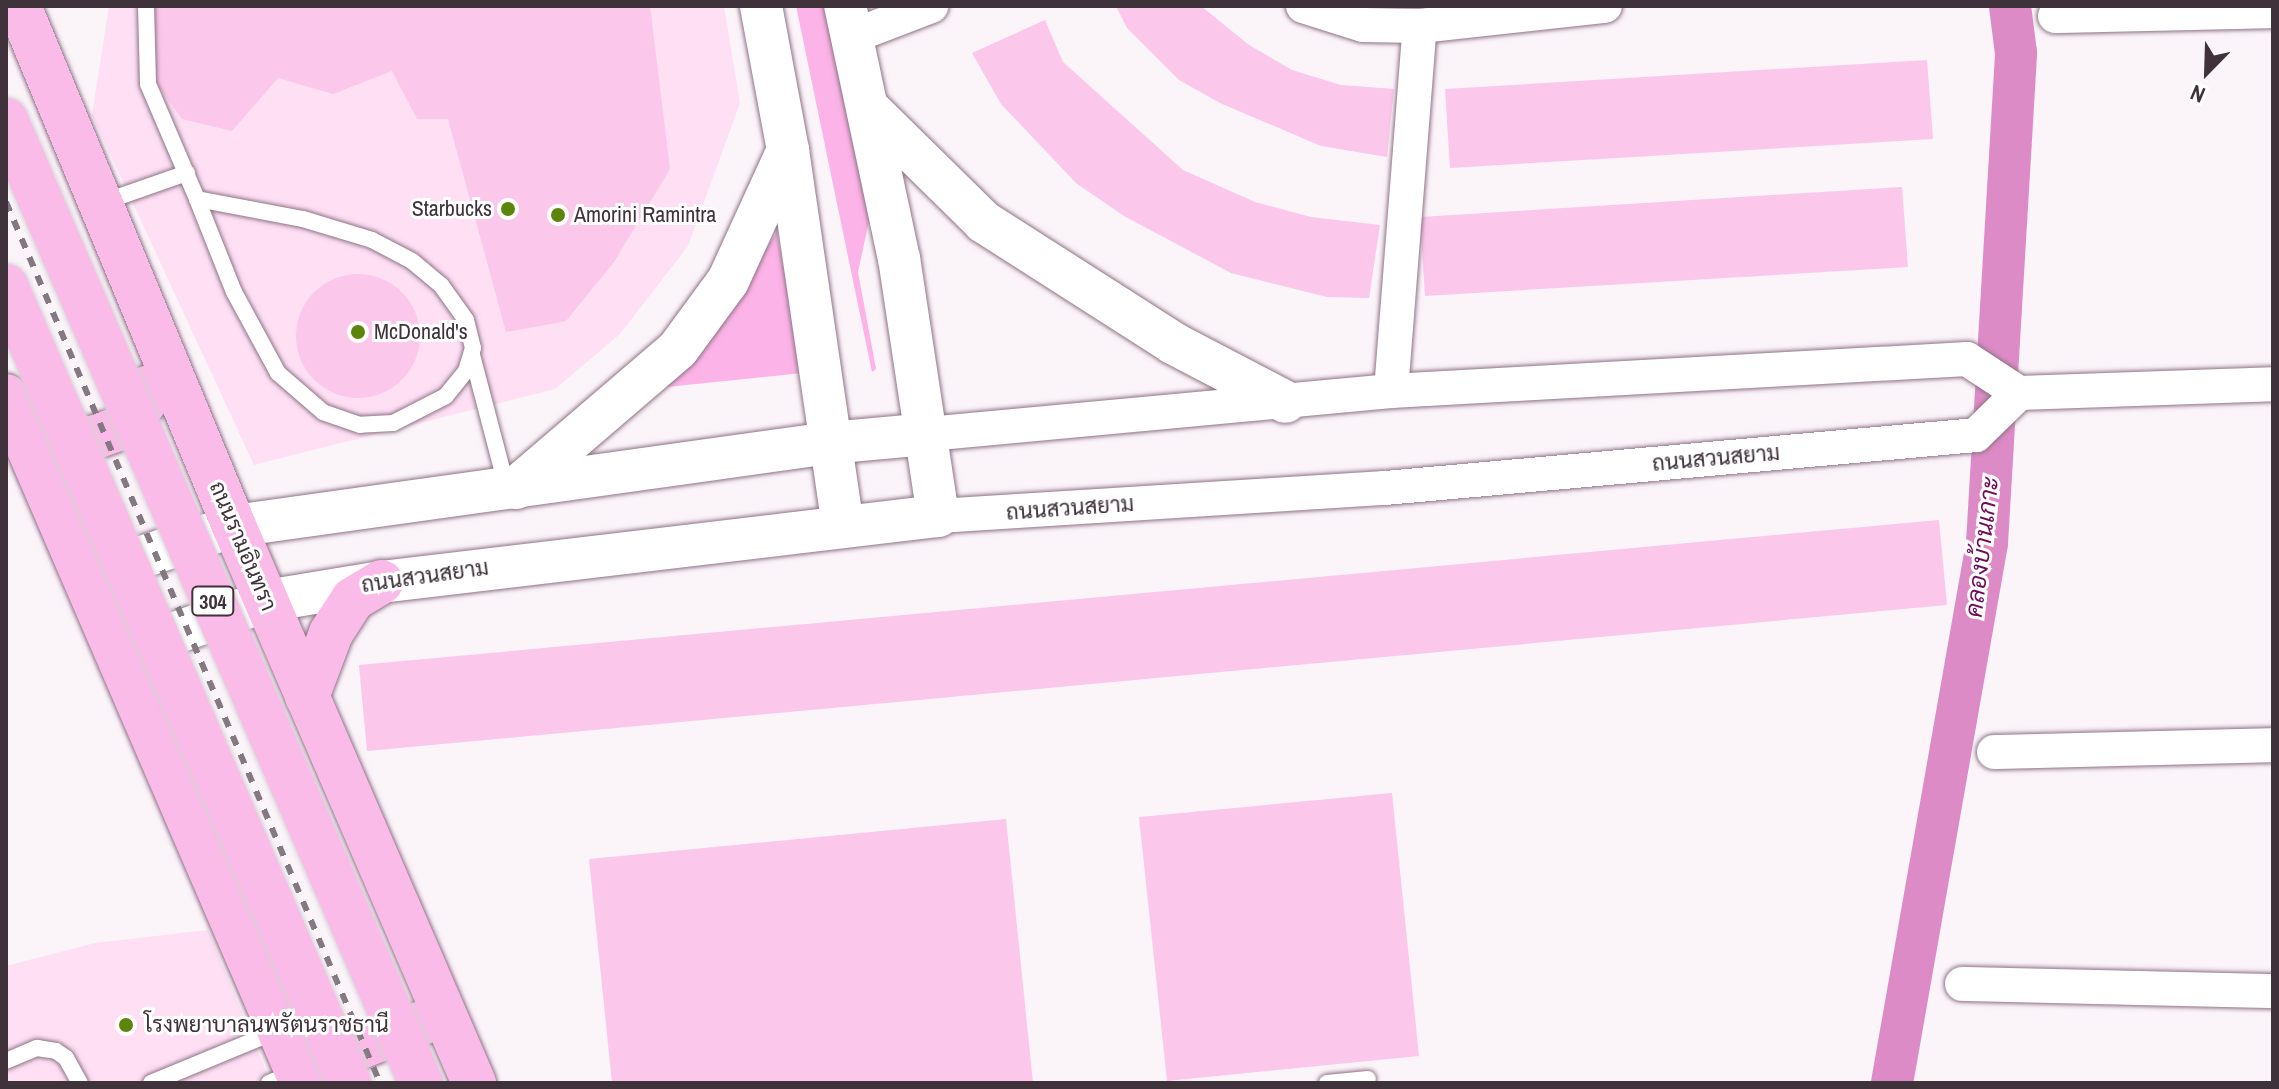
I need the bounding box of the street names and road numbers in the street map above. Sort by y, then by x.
street label: ถนนสวนสยาม [1651,439,1781,477]
street label: ถนนรามอินทรา [204,477,282,615]
street label: ถนนสวนสยาม [1005,490,1135,526]
street label: ถนนสวนสยาม [360,554,490,598]
road number: 304 [191,585,235,617]

